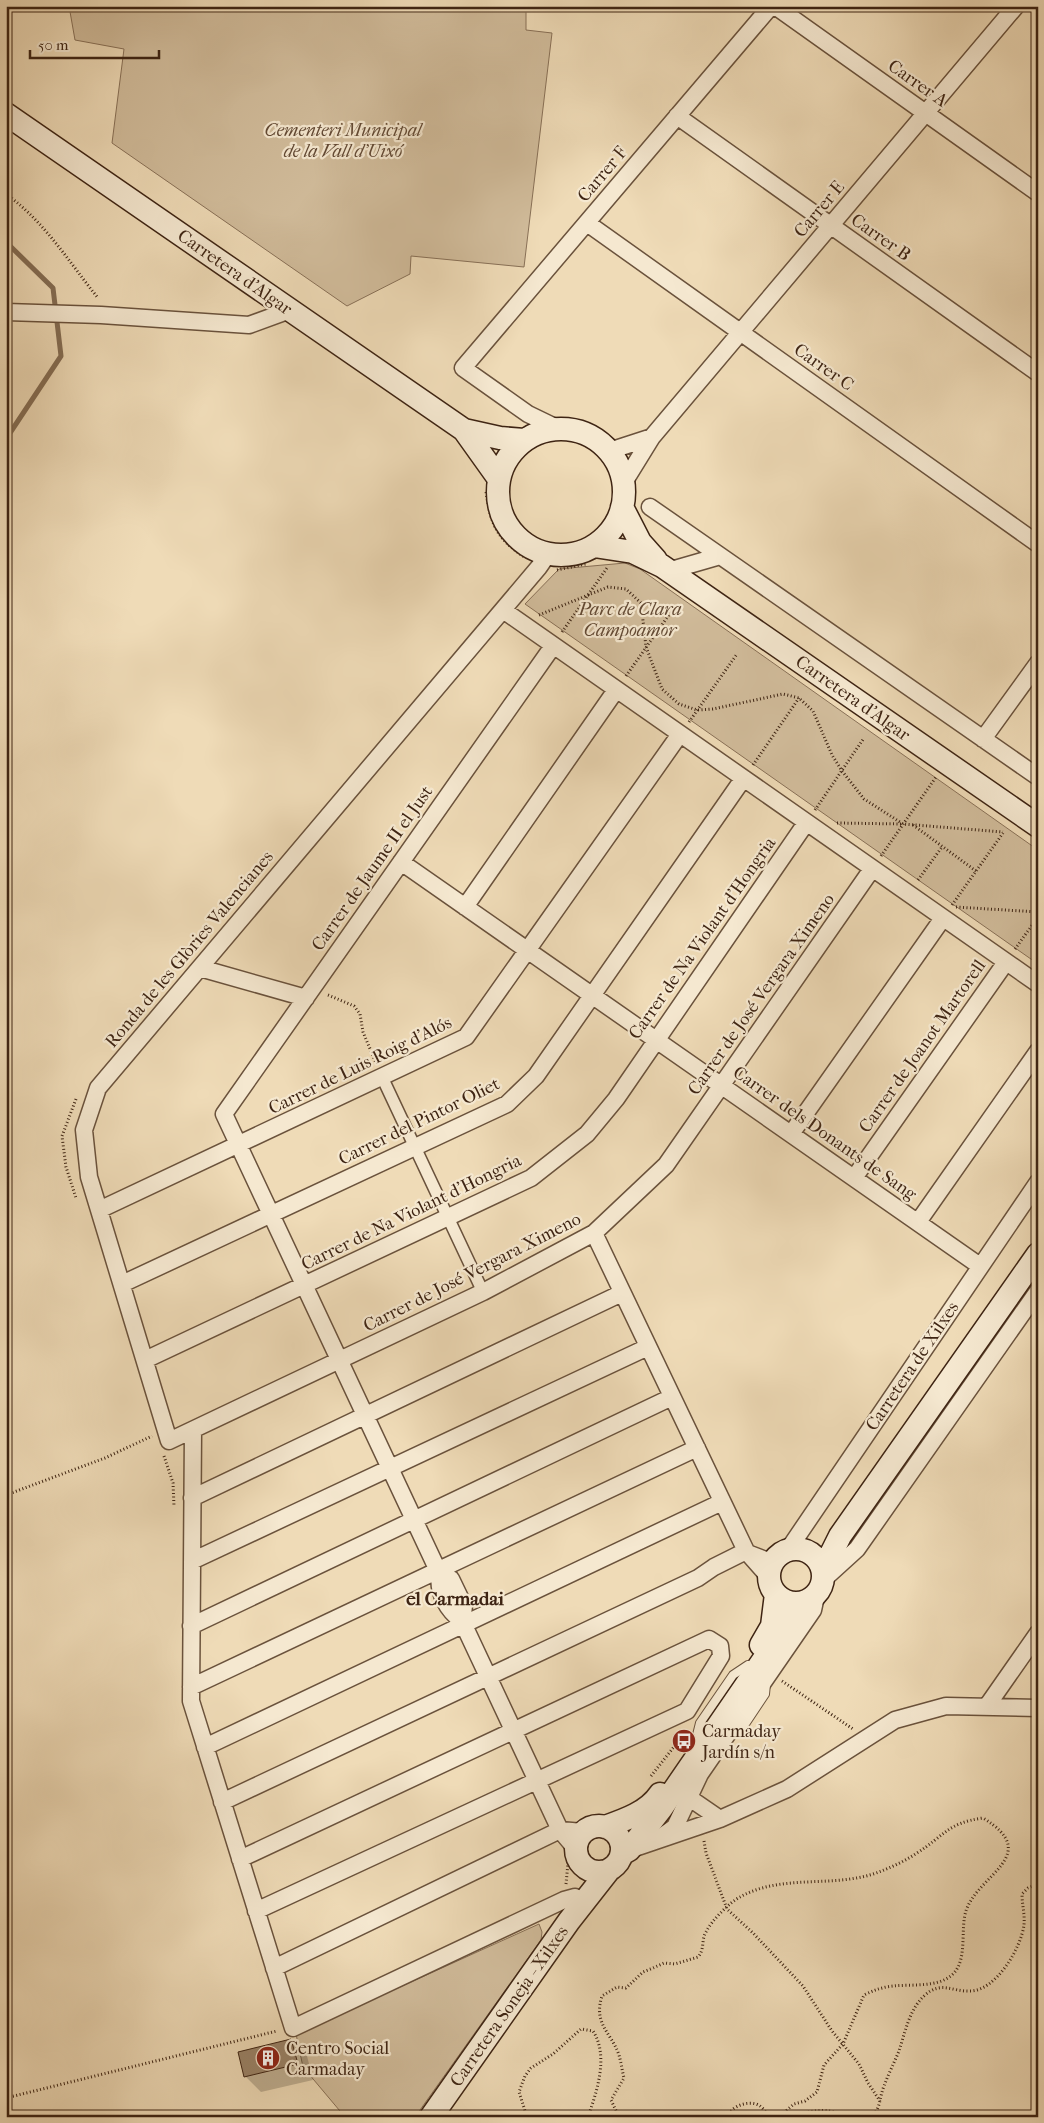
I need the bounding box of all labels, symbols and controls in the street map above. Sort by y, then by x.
scale bar [30,28,159,60]
text: 50 m [38,36,69,54]
street label: Carrer A [884,55,952,112]
park label: Cementeri Municipal de la Vall d'Uixó [265,120,424,162]
street label: Carrer F [573,142,632,206]
street label: Carrer E [790,177,849,242]
street label: Carrer B [847,209,914,265]
street label: Carretera d'Algar [174,225,296,320]
street label: Carrer C [790,339,858,396]
park label: Parc de Clara Campoamor [577,599,682,641]
street label: Carretera d'Algar [792,651,914,746]
street label: Carrer de Jaume II el Just [307,781,438,955]
street label: Carrer de Na Violant d'Hongria [624,833,781,1043]
street label: Ronda de les Glòries Valencianes [101,846,278,1052]
street label: Carrer de José Vergara Ximeno [684,889,839,1099]
street label: Carrer de Joanot Martorell [855,956,990,1137]
street label: Carrer de Luis Roig d'Alós [265,1012,456,1119]
street label: Carrer dels Donants de Sang [729,1062,921,1205]
street label: Carrer del Pintor Oliet [335,1073,504,1170]
street label: Carrer de Na Violant d'Hongria [298,1150,525,1275]
street label: Carrer de José Vergara Ximeno [360,1208,584,1337]
street label: Carretera de Xilxes [861,1297,964,1435]
district label: el Carmadai [406,1588,504,1610]
place label: Carmaday Jardín s/n [700,1721,782,1763]
bus stop icon: Carmaday Jardín s/n [671,1728,697,1754]
street label: Carretera Soneja - Xilxes [446,1922,573,2091]
place label: Centro Social Carmaday [286,2038,389,2080]
building icon: Centro Social Carmaday [255,2045,281,2071]

